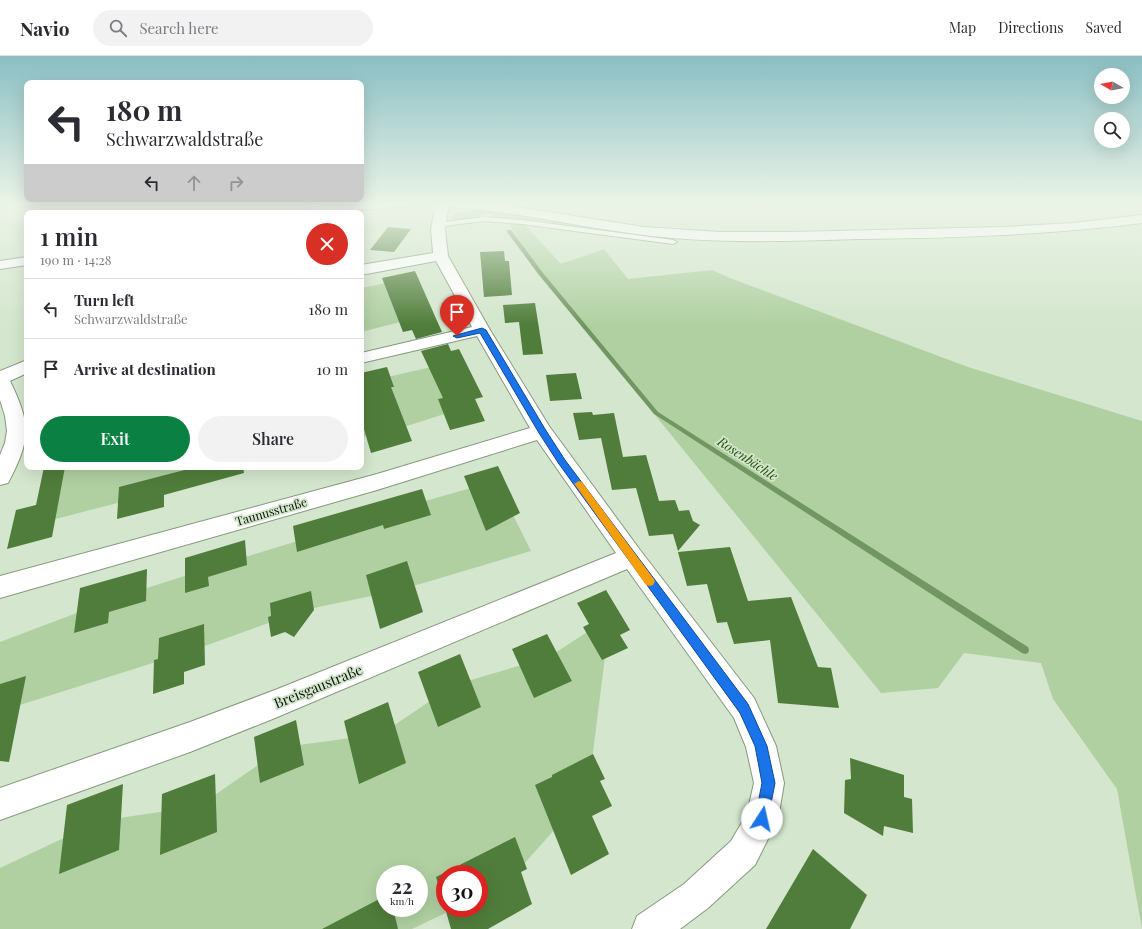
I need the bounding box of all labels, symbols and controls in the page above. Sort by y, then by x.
search box [93,10,373,46]
text: Navio [20,15,69,41]
icon: search [107,17,129,39]
text: Search here [139,18,219,38]
text: Map [949,18,976,37]
text: Directions [998,18,1064,37]
text: Saved [1086,18,1122,37]
north arrow [1094,68,1130,104]
map controls [1094,68,1130,148]
text: 180 m [106,91,182,128]
icon: left [40,96,92,148]
button: search [1094,112,1130,148]
text: Schwarzwaldstraße [106,127,263,151]
icon: left [141,172,163,194]
icon: ahead [183,172,205,194]
icon: right [225,172,247,194]
text: 1 min [40,220,98,252]
button: close [306,223,348,265]
text: 190 m · 14:28 [40,251,112,268]
text: Turn left [74,290,135,310]
pin [440,295,474,336]
icon: left [40,298,62,320]
text: 180 m [309,299,348,319]
icon: arrive [446,301,468,323]
text: Schwarzwaldstraße [74,310,188,327]
icon: arrive [40,358,62,380]
text: Arrive at destination [74,359,216,379]
text: 10 m [316,359,348,379]
button: Exit [40,416,190,462]
button: Share [198,416,348,462]
water label: Rosenbächle [714,432,782,484]
street label: Taunusstraße [233,493,309,529]
street label: Breisgaustraße [271,660,365,712]
position arrow [741,798,783,840]
speed limit sign: 30 [436,865,488,917]
text: 22 [392,872,412,899]
text: km/h [390,894,414,908]

